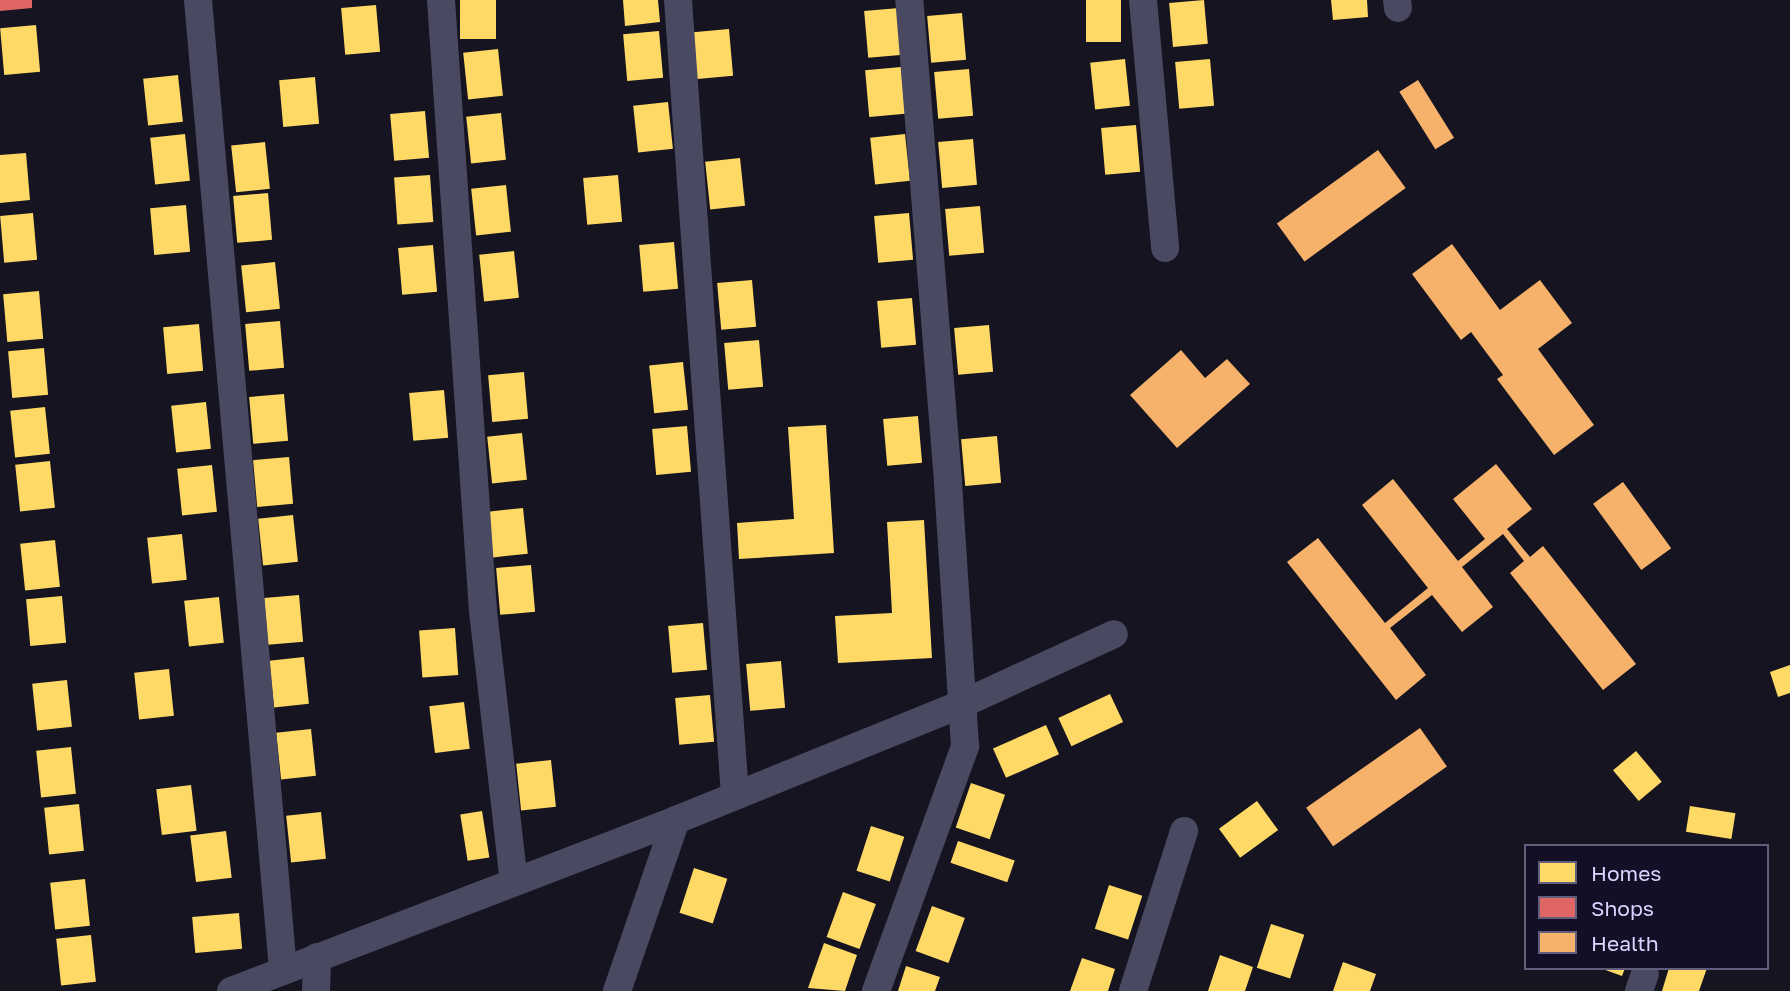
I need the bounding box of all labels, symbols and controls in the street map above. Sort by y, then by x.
legend [1524,844,1769,970]
text: Homes [1591,860,1661,886]
text: Shops [1591,895,1654,921]
text: Health [1591,930,1659,956]

